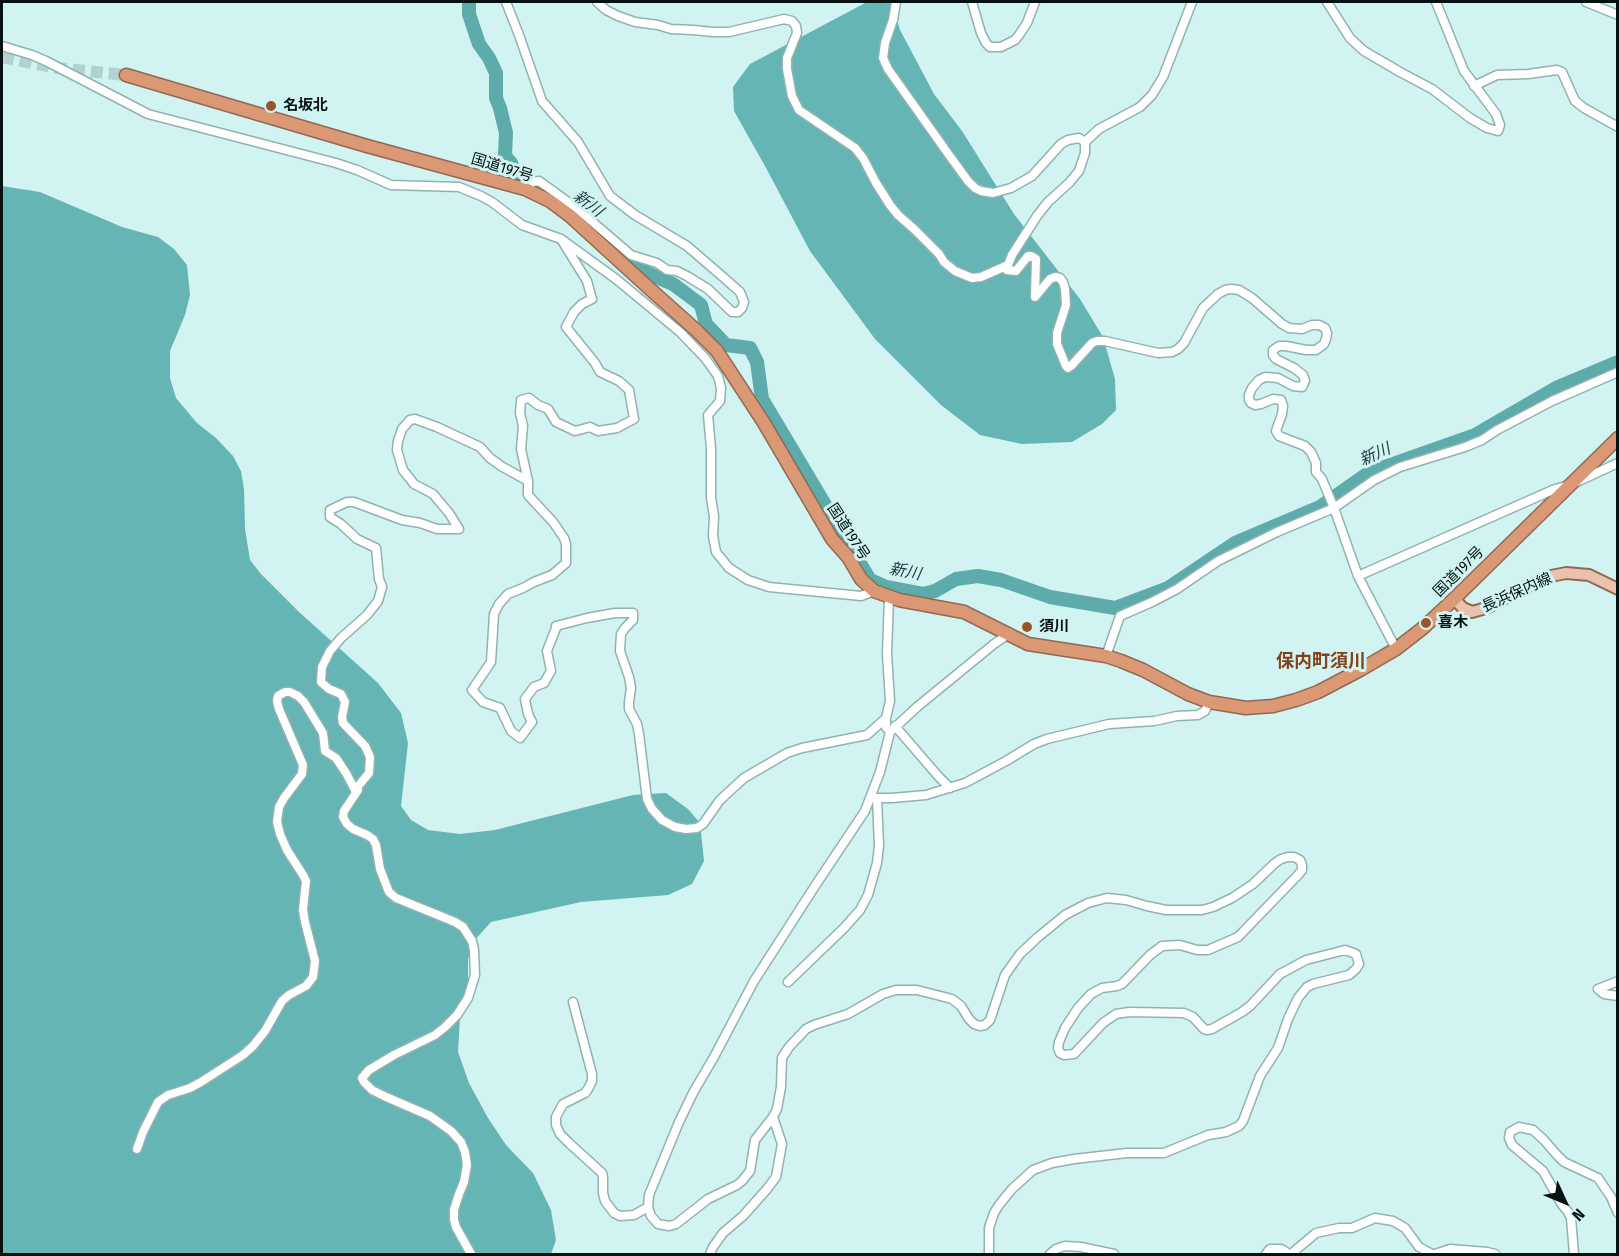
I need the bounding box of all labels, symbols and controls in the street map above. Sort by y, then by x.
place label: 名坂北 [283,97,328,115]
marker: 名坂北 [264,99,278,113]
street label: 国道197号 [469,150,535,186]
water label: 新川 [569,187,607,221]
water label: 新川 [1356,440,1394,470]
street label: 国道197号 [823,500,873,564]
street label: 国道197号 [1430,543,1488,601]
water label: 新川 [888,560,922,584]
street label: 長浜保内線 [1479,570,1555,616]
place label: 喜木 [1438,614,1468,632]
marker: 喜木 [1419,616,1433,630]
place label: 須川 [1039,618,1069,636]
marker: 須川 [1020,620,1034,634]
district label: 保内町須川 [1276,651,1366,673]
north arrow [1535,1172,1595,1232]
text: N [1568,1205,1588,1225]

